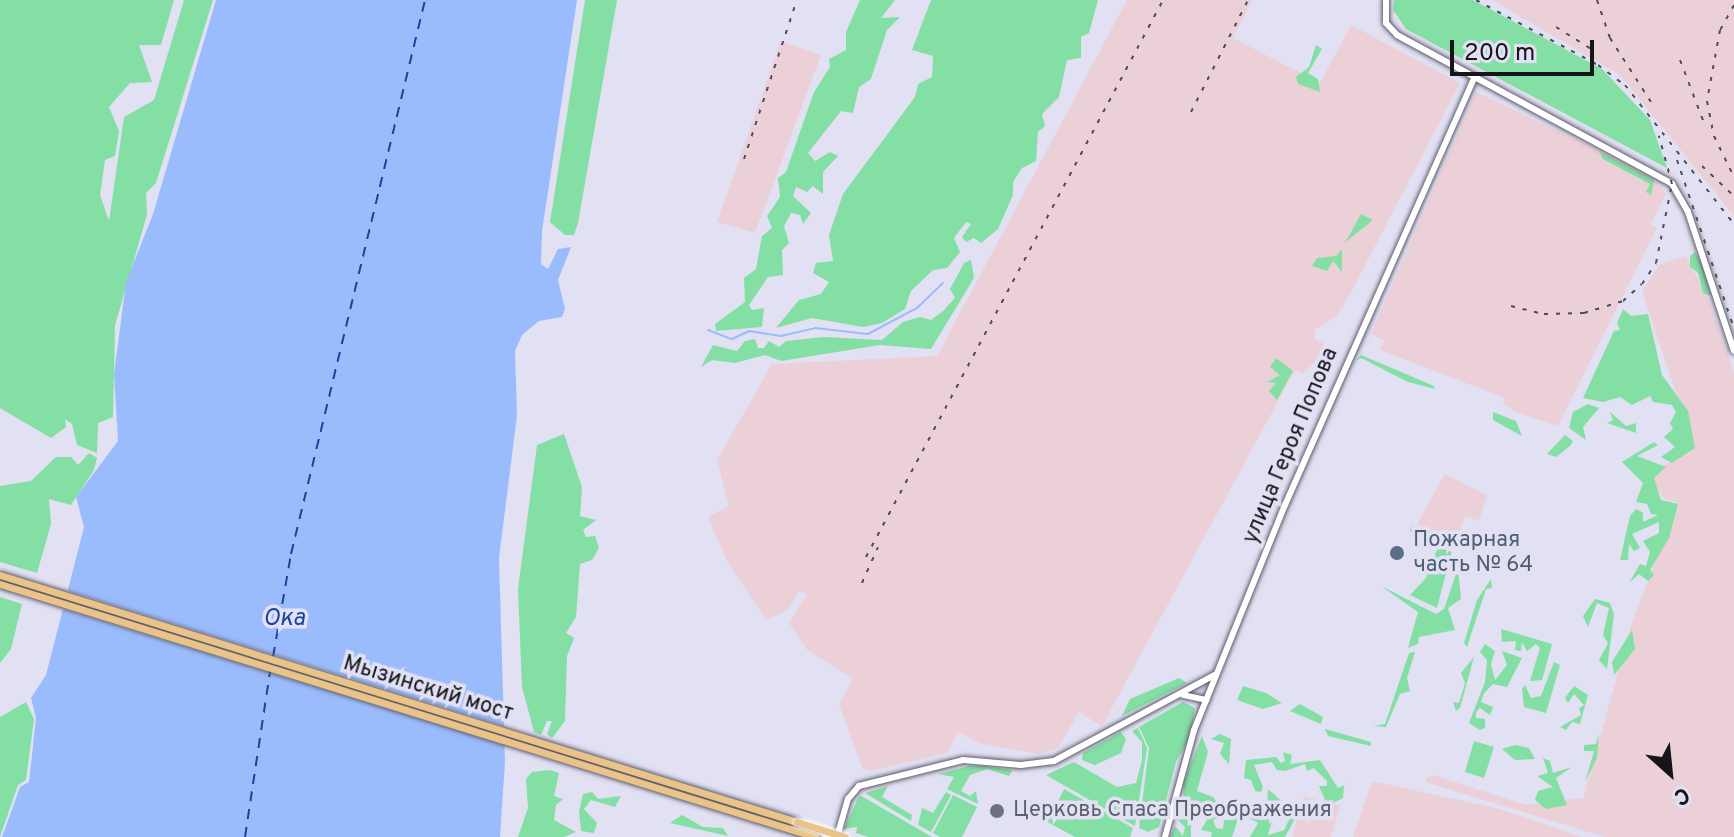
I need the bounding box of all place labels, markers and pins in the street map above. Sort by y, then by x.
place label: Пожарная часть № 64 [1413,527,1533,578]
marker: Пожарная часть № 64 [1388,544,1406,562]
place label: Церковь Спаса Преображения [1013,798,1332,824]
marker: Церковь Спаса Преображения [988,802,1006,820]

